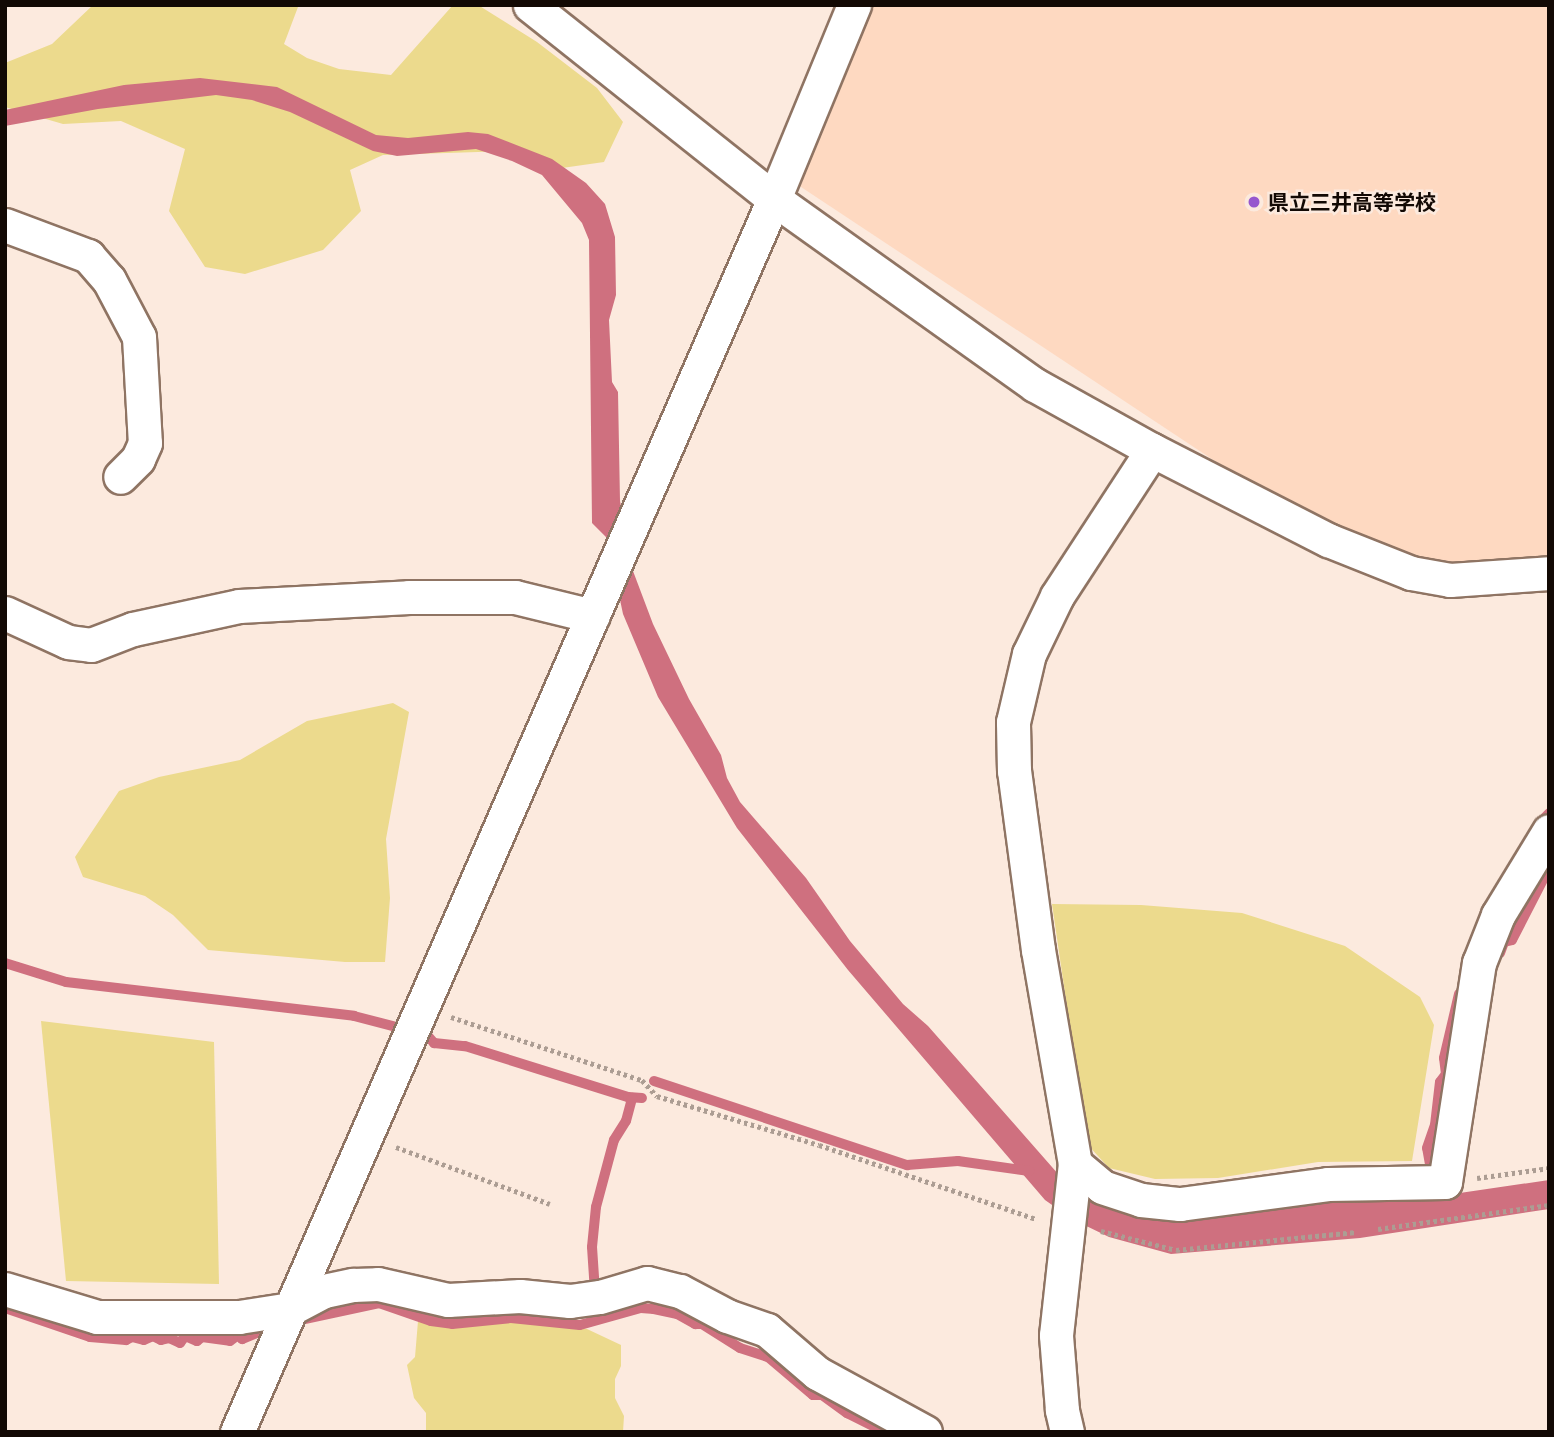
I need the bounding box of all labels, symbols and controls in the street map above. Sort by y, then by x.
place label: 県立三井高等学校 [1268,189,1436,215]
marker: 県立三井高等学校 [1246,194,1262,210]

